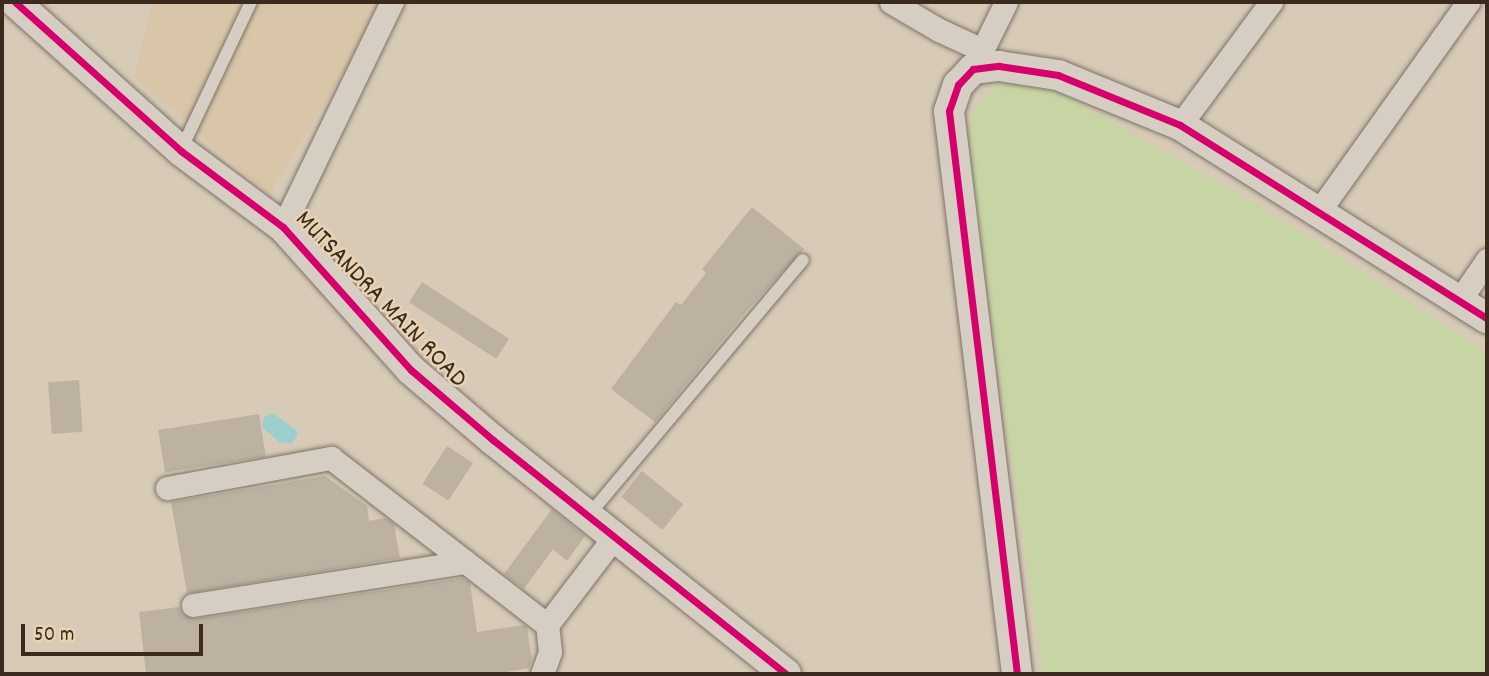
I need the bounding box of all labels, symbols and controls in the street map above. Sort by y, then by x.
street label: MUTSANDRA MAIN ROAD [287,205,473,395]
scale bar [24,610,206,654]
text: 50 m [34,621,74,651]

